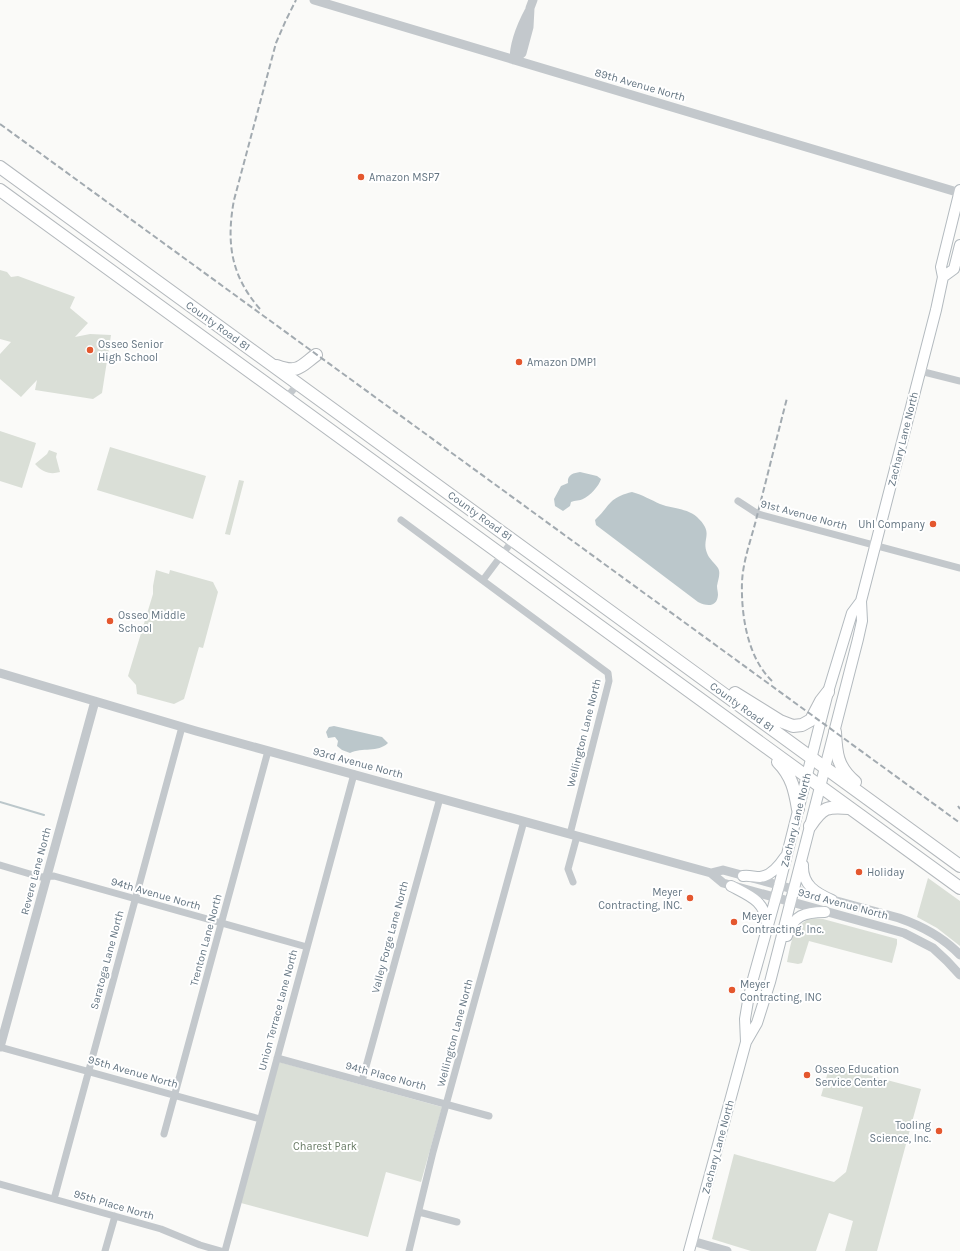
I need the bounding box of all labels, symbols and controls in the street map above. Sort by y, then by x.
street label: 89th Avenue North [593,66,687,104]
place label: Amazon MSP7 [369,171,439,184]
marker: Amazon MSP7 [356,172,366,182]
street label: County Road 81 [183,298,253,354]
place label: Osseo Senior High School [98,338,163,364]
marker: Osseo Senior High School [85,345,95,355]
place label: Amazon DMP1 [527,356,596,369]
marker: Amazon DMP1 [514,357,524,367]
street label: Zachary Lane North [885,390,921,488]
street label: County Road 81 [445,488,515,544]
street label: 91st Avenue North [759,497,849,533]
place label: Uhl Company [858,518,925,531]
marker: Uhl Company [928,519,938,529]
place label: Osseo Middle School [118,609,186,635]
marker: Osseo Middle School [105,616,115,626]
street label: Wellington Lane North [564,677,604,789]
street label: County Road 81 [707,679,777,735]
street label: 93rd Avenue North [311,745,405,781]
street label: Zachary Lane North [778,771,814,869]
street label: Revere Lane North [18,826,54,916]
place label: Holiday [867,866,904,879]
marker: Holiday [854,867,864,877]
street label: 94th Avenue North [110,875,202,913]
street label: Valley Forge Lane North [369,880,411,994]
place label: Meyer Contracting, INC. [598,886,682,912]
street label: 93rd Avenue North [796,886,890,922]
street label: Trenton Lane North [187,893,225,987]
marker: Meyer Contracting, INC. [685,893,695,903]
street label: Saratoga Lane North [88,909,126,1011]
place label: Meyer Contracting, Inc. [742,910,824,936]
marker: Meyer Contracting, Inc. [729,917,739,927]
street label: Union Terrace Lane North [256,948,300,1072]
street label: Wellington Lane North [434,978,476,1088]
place label: Meyer Contracting, INC [740,978,822,1004]
marker: Meyer Contracting, INC [727,985,737,995]
street label: 95th Avenue North [86,1053,180,1091]
street label: 94th Place North [344,1059,428,1093]
place label: Osseo Education Service Center [815,1063,899,1089]
marker: Osseo Education Service Center [802,1070,812,1080]
street label: Zachary Lane North [699,1098,737,1196]
place label: Tooling Science, Inc. [870,1119,932,1145]
marker: Tooling Science, Inc. [934,1126,944,1136]
park label: Charest Park [293,1140,357,1153]
street label: 95th Place North [72,1187,156,1223]

